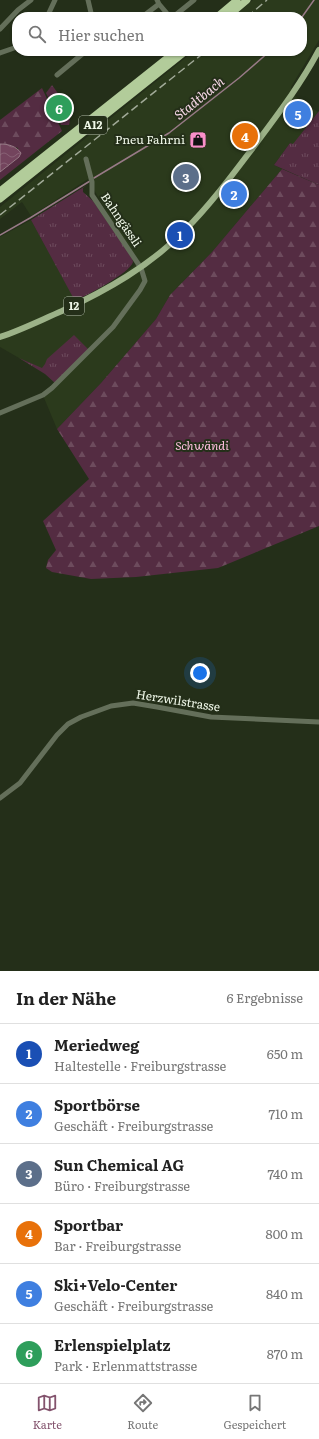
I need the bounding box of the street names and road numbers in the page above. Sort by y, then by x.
road number: A12 [79,116,107,134]
street label: Bahngässli [97,189,147,250]
road number: 12 [64,297,84,315]
street label: Herzwilstrasse [135,684,221,716]

